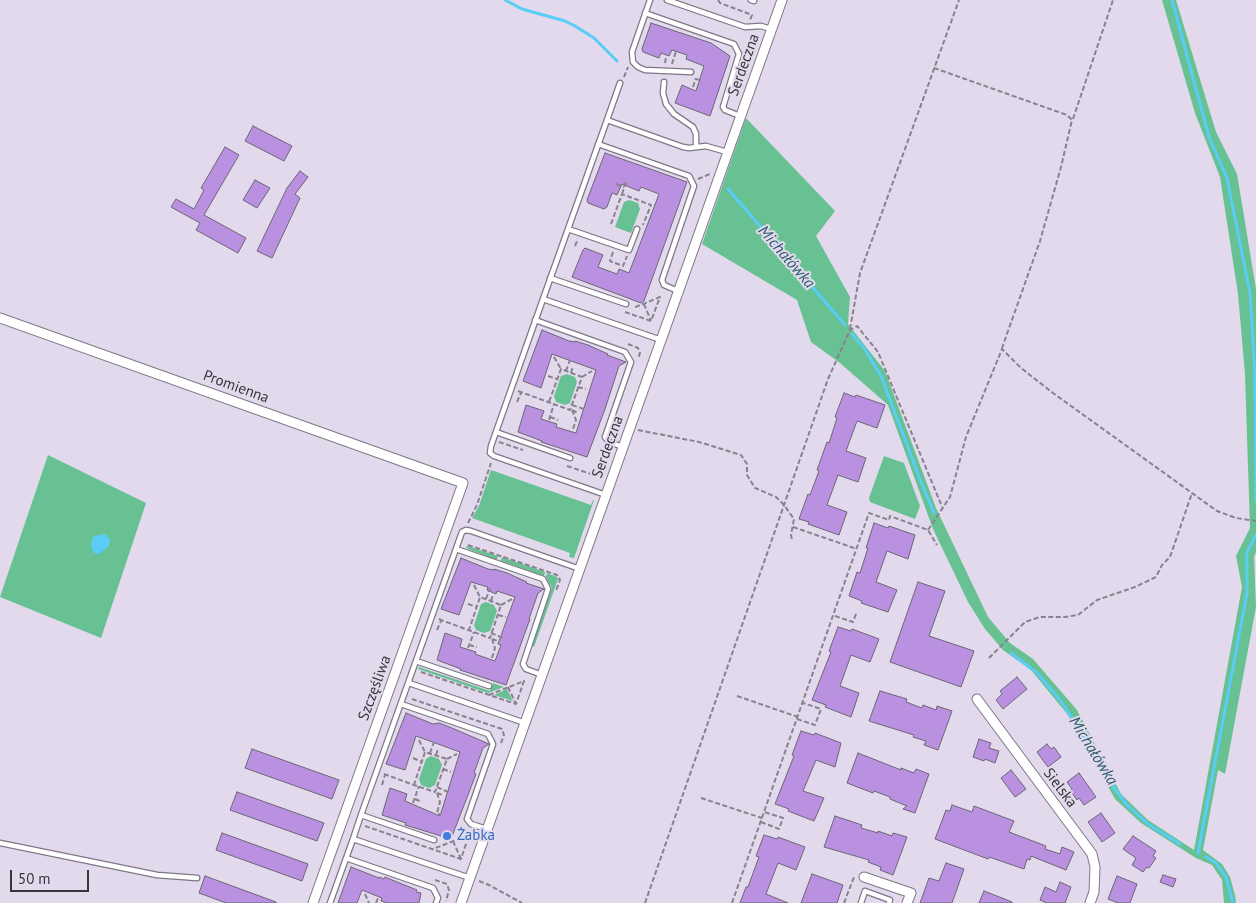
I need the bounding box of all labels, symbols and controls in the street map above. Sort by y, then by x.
street label: Serdeczna [724,31,764,99]
water label: Michałówka [754,222,818,292]
street label: Promienna [201,367,271,407]
street label: Serdeczna [588,413,628,481]
street label: Szczęśliwa [355,653,395,723]
water label: Michałówka [1064,713,1122,789]
street label: Sielska [1039,765,1081,811]
place label: Żabka [457,827,495,845]
marker: Żabka [441,830,453,842]
scale bar [12,860,91,892]
text: 50 m [18,869,51,888]

